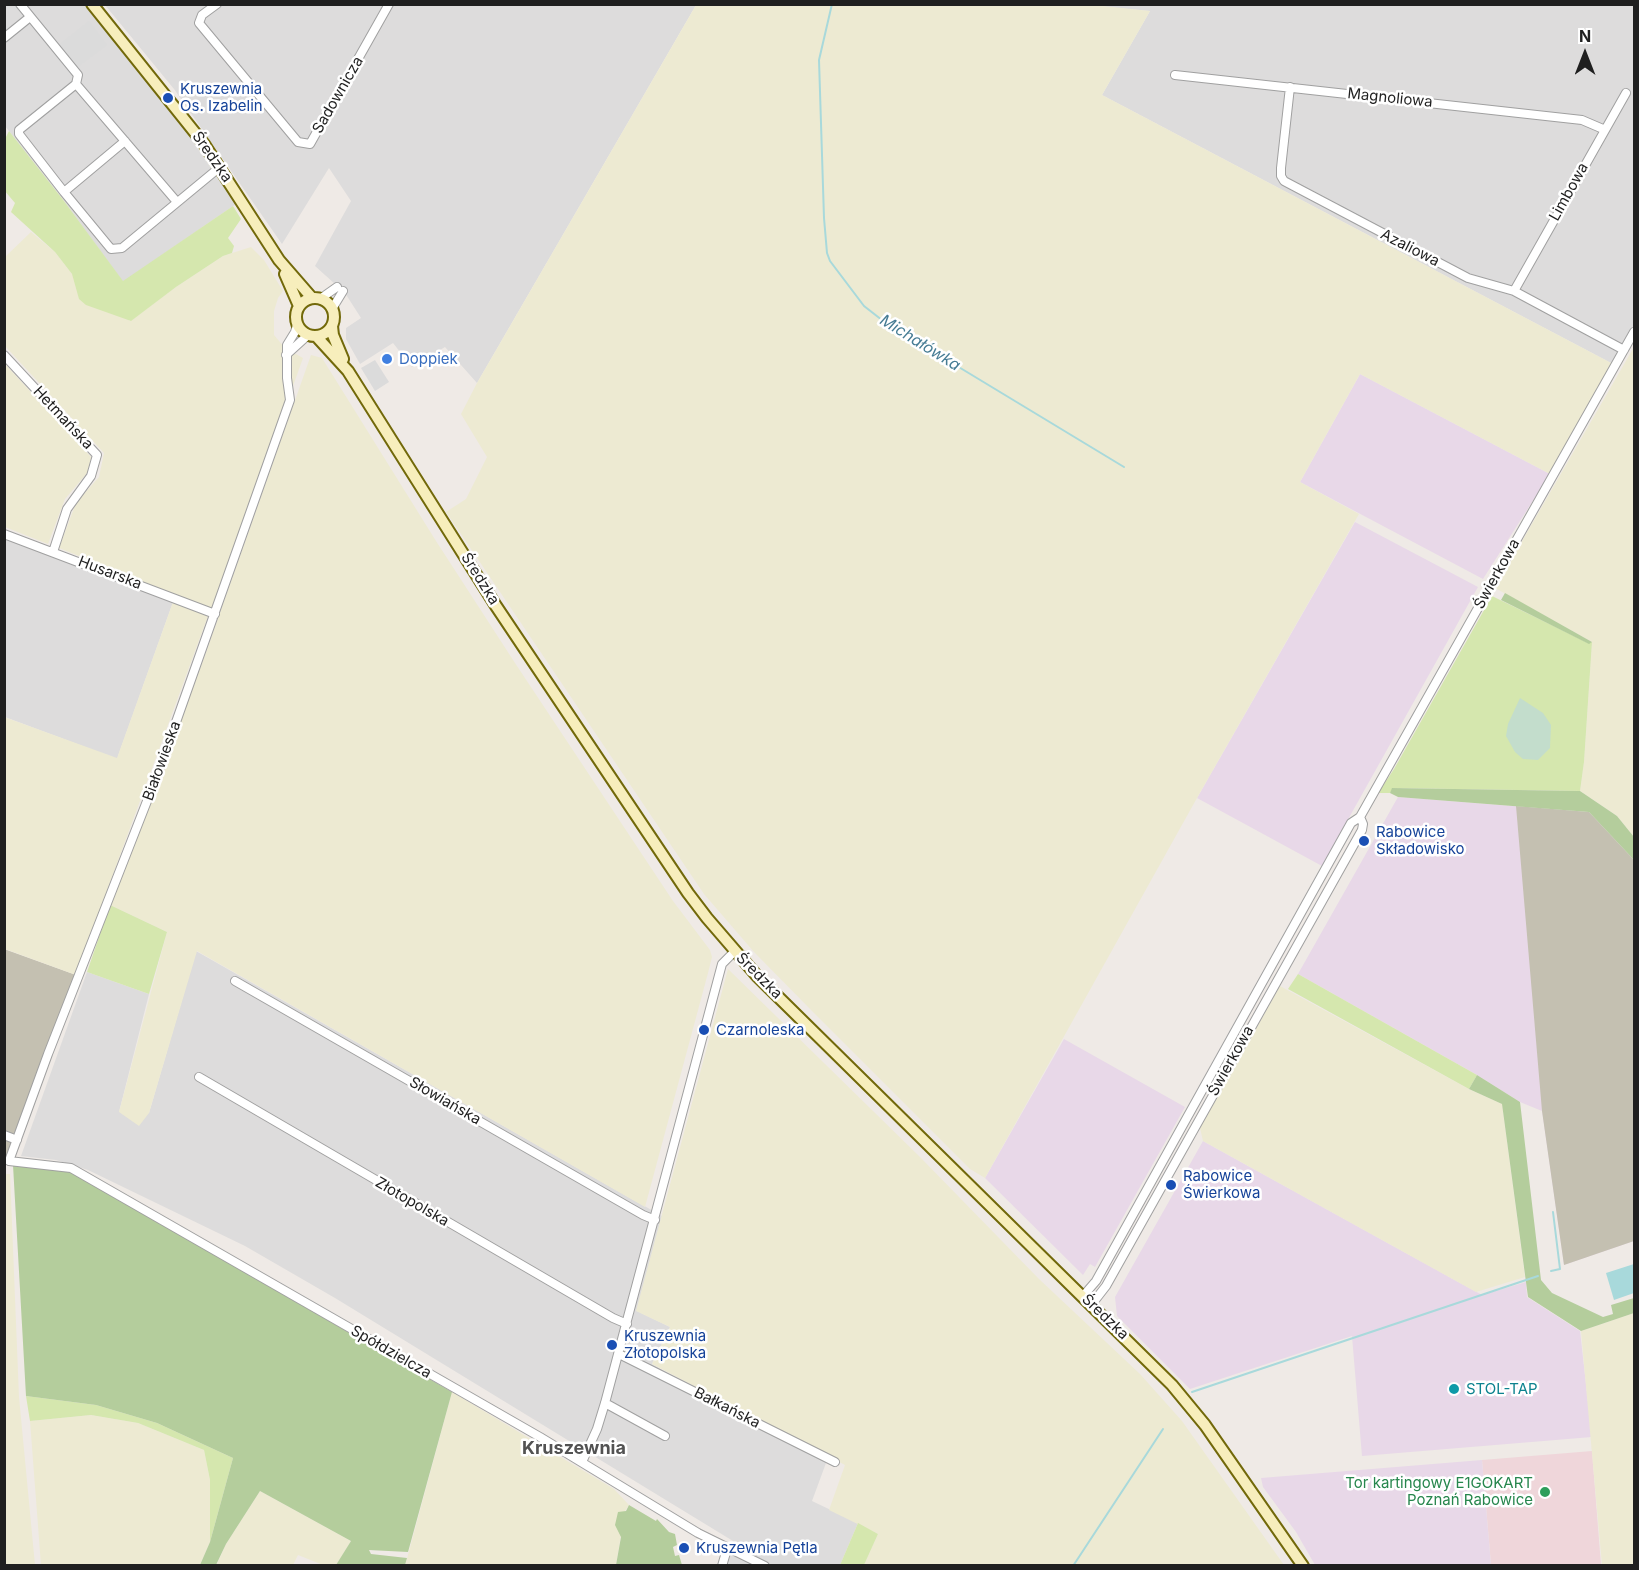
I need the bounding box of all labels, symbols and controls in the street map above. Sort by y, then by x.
north arrow [1555,24,1615,84]
text: N [1579,26,1591,46]
street label: Sadownicza [309,53,367,137]
place label: Kruszewnia Os. Izabelin [180,80,263,115]
street label: Magnoliowa [1346,85,1434,111]
marker: Kruszewnia Os. Izabelin [161,91,175,105]
street label: Średzka [188,128,236,186]
street label: Limbowa [1546,160,1592,224]
street label: Azaliowa [1378,226,1442,270]
water label: Michałówka [876,311,964,375]
place label: Doppiek [399,350,458,368]
marker: Doppiek [380,352,394,366]
street label: Hetmańska [29,383,97,453]
street label: Świerkowa [1470,536,1524,612]
street label: Średzka [457,550,503,608]
street label: Husarska [76,553,144,593]
street label: Białowieska [139,719,185,803]
place label: Rabowice Składowisko [1376,823,1465,858]
marker: Rabowice Składowisko [1357,834,1371,848]
street label: Średzka [732,949,786,1003]
place label: Czarnoleska [716,1021,804,1039]
marker: Czarnoleska [697,1023,711,1037]
street label: Świerkowa [1204,1023,1258,1099]
street label: Słowiańska [406,1073,484,1129]
place label: Rabowice Świerkowa [1183,1167,1260,1202]
street label: Złotopolska [372,1174,452,1230]
marker: Rabowice Świerkowa [1164,1178,1178,1192]
street label: Średzka [1078,1290,1132,1344]
street label: Spółdzielcza [348,1322,434,1382]
place label: Kruszewnia Złotopolska [624,1327,706,1362]
marker: Kruszewnia Złotopolska [605,1338,619,1352]
place label: STOL-TAP [1466,1380,1538,1398]
marker: STOL-TAP [1447,1382,1461,1396]
street label: Bałkańska [691,1384,763,1432]
district label: Kruszewnia [522,1438,626,1460]
place label: Tor kartingowy E1GOKART Poznań Rabowice [1345,1474,1533,1509]
marker: Tor kartingowy E1GOKART Poznań Rabowice [1538,1485,1552,1499]
place label: Kruszewnia Pętla [696,1539,818,1557]
marker: Kruszewnia Pętla [677,1541,691,1555]

